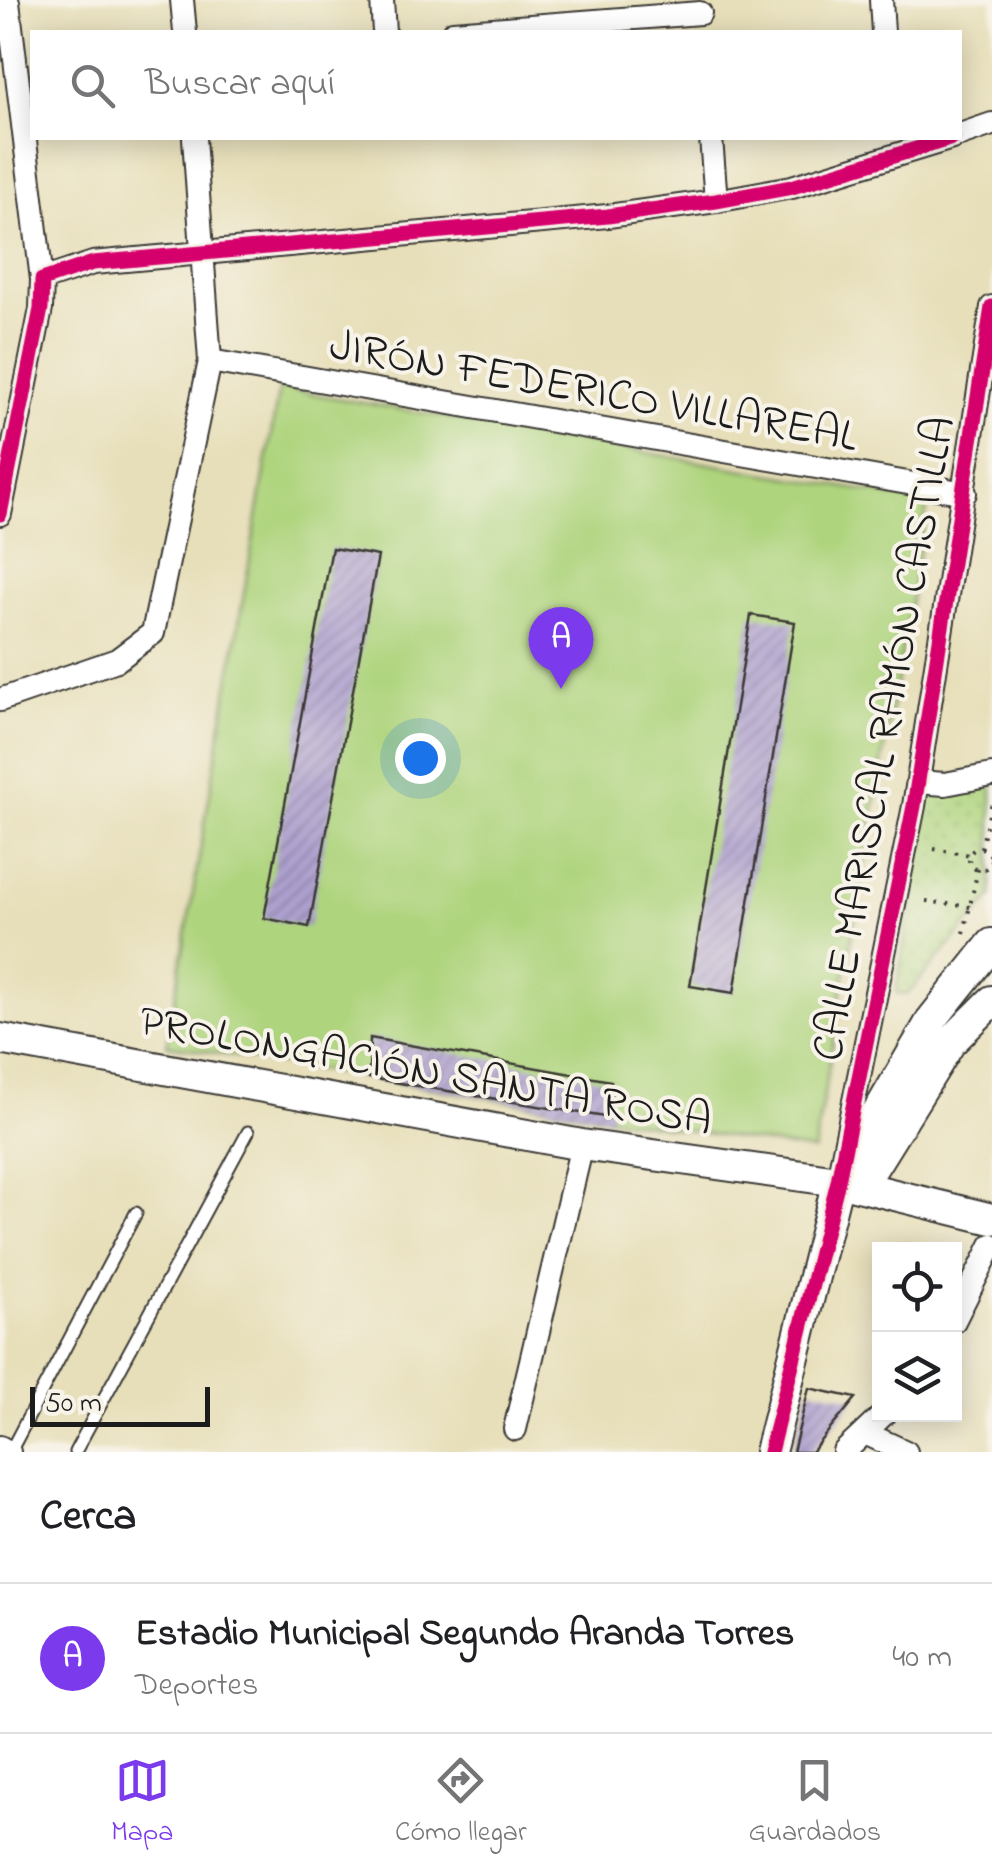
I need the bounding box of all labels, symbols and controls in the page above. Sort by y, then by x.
search box [30,30,962,140]
text: Buscar aquí [145,57,335,113]
icon: search [65,58,120,113]
street label: JIRÓN FEDERICO VILLAREAL [324,314,862,472]
street label: CALLE MARISCAL RAMÓN CASTILLA [797,411,975,1067]
pin: A [528,606,594,689]
your location [395,733,446,784]
street label: PROLONGACIÓN SANTA ROSA [134,990,717,1156]
map controls [872,1242,962,1422]
button: locate [872,1242,962,1332]
button: layers [872,1332,962,1422]
scale bar [30,1382,210,1426]
text: 50 m [45,1384,102,1425]
text: Cerca [40,1487,136,1548]
text: Estadio Municipal Segundo Aranda Torres [135,1607,794,1663]
text: A [63,1635,82,1682]
text: 40 m [892,1635,952,1682]
text: Deportes [135,1663,258,1710]
tab: Mapa [111,1753,173,1854]
tab: Cómo llegar [395,1753,527,1854]
tab: Guardados [748,1753,881,1854]

